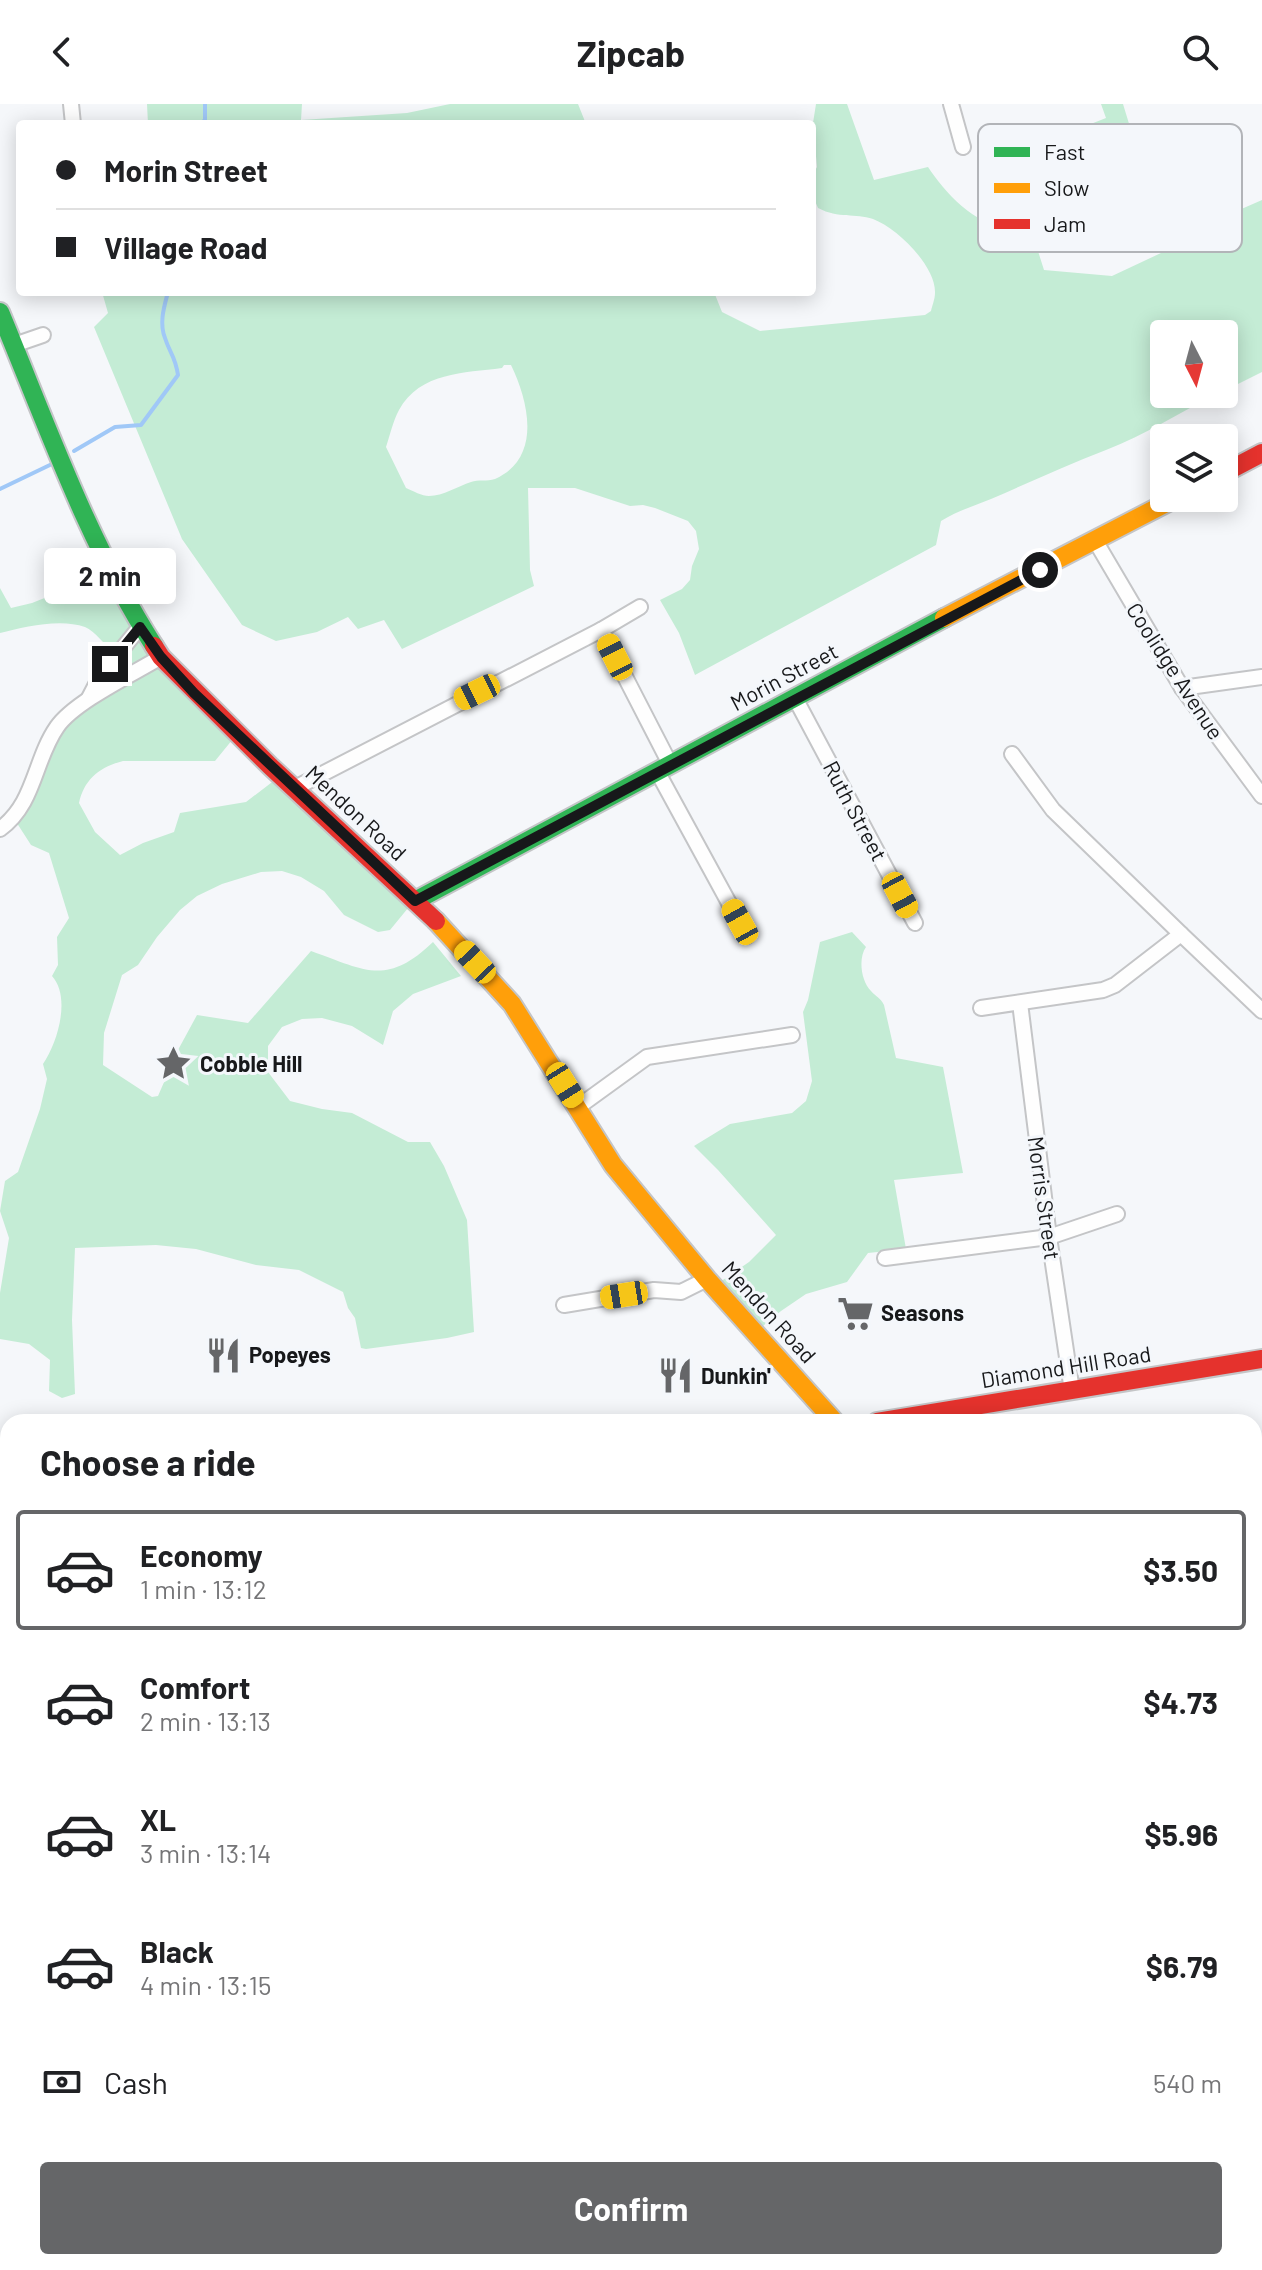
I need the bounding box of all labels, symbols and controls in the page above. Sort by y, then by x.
icon: back [40,30,84,74]
icon: search [1178,30,1222,74]
text: Zipcab [577,31,685,74]
legend [978,124,1242,252]
text: Fast [1044,138,1086,164]
text: Morin Street [104,152,268,188]
text: Slow [1044,174,1089,200]
text: Jam [1044,210,1086,236]
text: Village Road [104,229,268,265]
north arrow [1150,320,1238,408]
map controls [1150,320,1238,512]
button: layers [1150,424,1238,512]
callout: 2 min [44,548,176,604]
route start [1022,552,1058,588]
text: 2 min [79,560,141,591]
street label: Coolidge Avenue [1122,597,1230,744]
car [593,630,637,684]
street label: Morin Street [725,637,842,715]
route end [92,646,128,682]
car [450,671,504,713]
street label: Ruth Street [819,756,893,865]
street label: Mendon Road [301,759,412,865]
car [878,868,922,922]
car [718,895,762,949]
car [450,936,500,988]
place icon: Cobble Hill [155,1045,193,1083]
place label: Cobble Hill [200,1050,302,1076]
car [542,1058,588,1112]
street label: Morris Street [1023,1134,1067,1261]
street label: Mendon Road [717,1255,822,1368]
car [598,1279,650,1311]
supermarket icon: Seasons [836,1294,874,1332]
place label: Seasons [881,1299,964,1325]
restaurant icon: Popeyes [204,1336,242,1374]
street label: Diamond Hill Road [979,1340,1153,1392]
place label: Popeyes [249,1341,331,1367]
restaurant icon: Dunkin' [656,1357,694,1395]
place label: Dunkin' [701,1362,771,1388]
text: Choose a ride [40,1440,256,1483]
icon: car [44,1534,116,1606]
text: Economy [140,1537,263,1573]
text: $3.50 [1143,1552,1218,1588]
text: 1 min · 13:12 [140,1573,267,1604]
icon: car [44,1666,116,1738]
text: Comfort [140,1669,250,1705]
text: $4.73 [1144,1684,1218,1720]
text: 2 min · 13:13 [140,1705,271,1736]
icon: car [44,1798,116,1870]
text: XL [140,1801,176,1837]
text: $5.96 [1145,1816,1218,1852]
text: 3 min · 13:14 [140,1837,271,1868]
icon: car [44,1930,116,2002]
text: Black [140,1933,214,1969]
text: $6.79 [1146,1948,1218,1984]
text: 4 min · 13:15 [140,1969,271,2000]
icon: cash [40,2060,84,2104]
text: Cash [104,2064,168,2100]
text: 540 m [1153,2067,1222,2098]
button: Confirm [40,2162,1222,2254]

